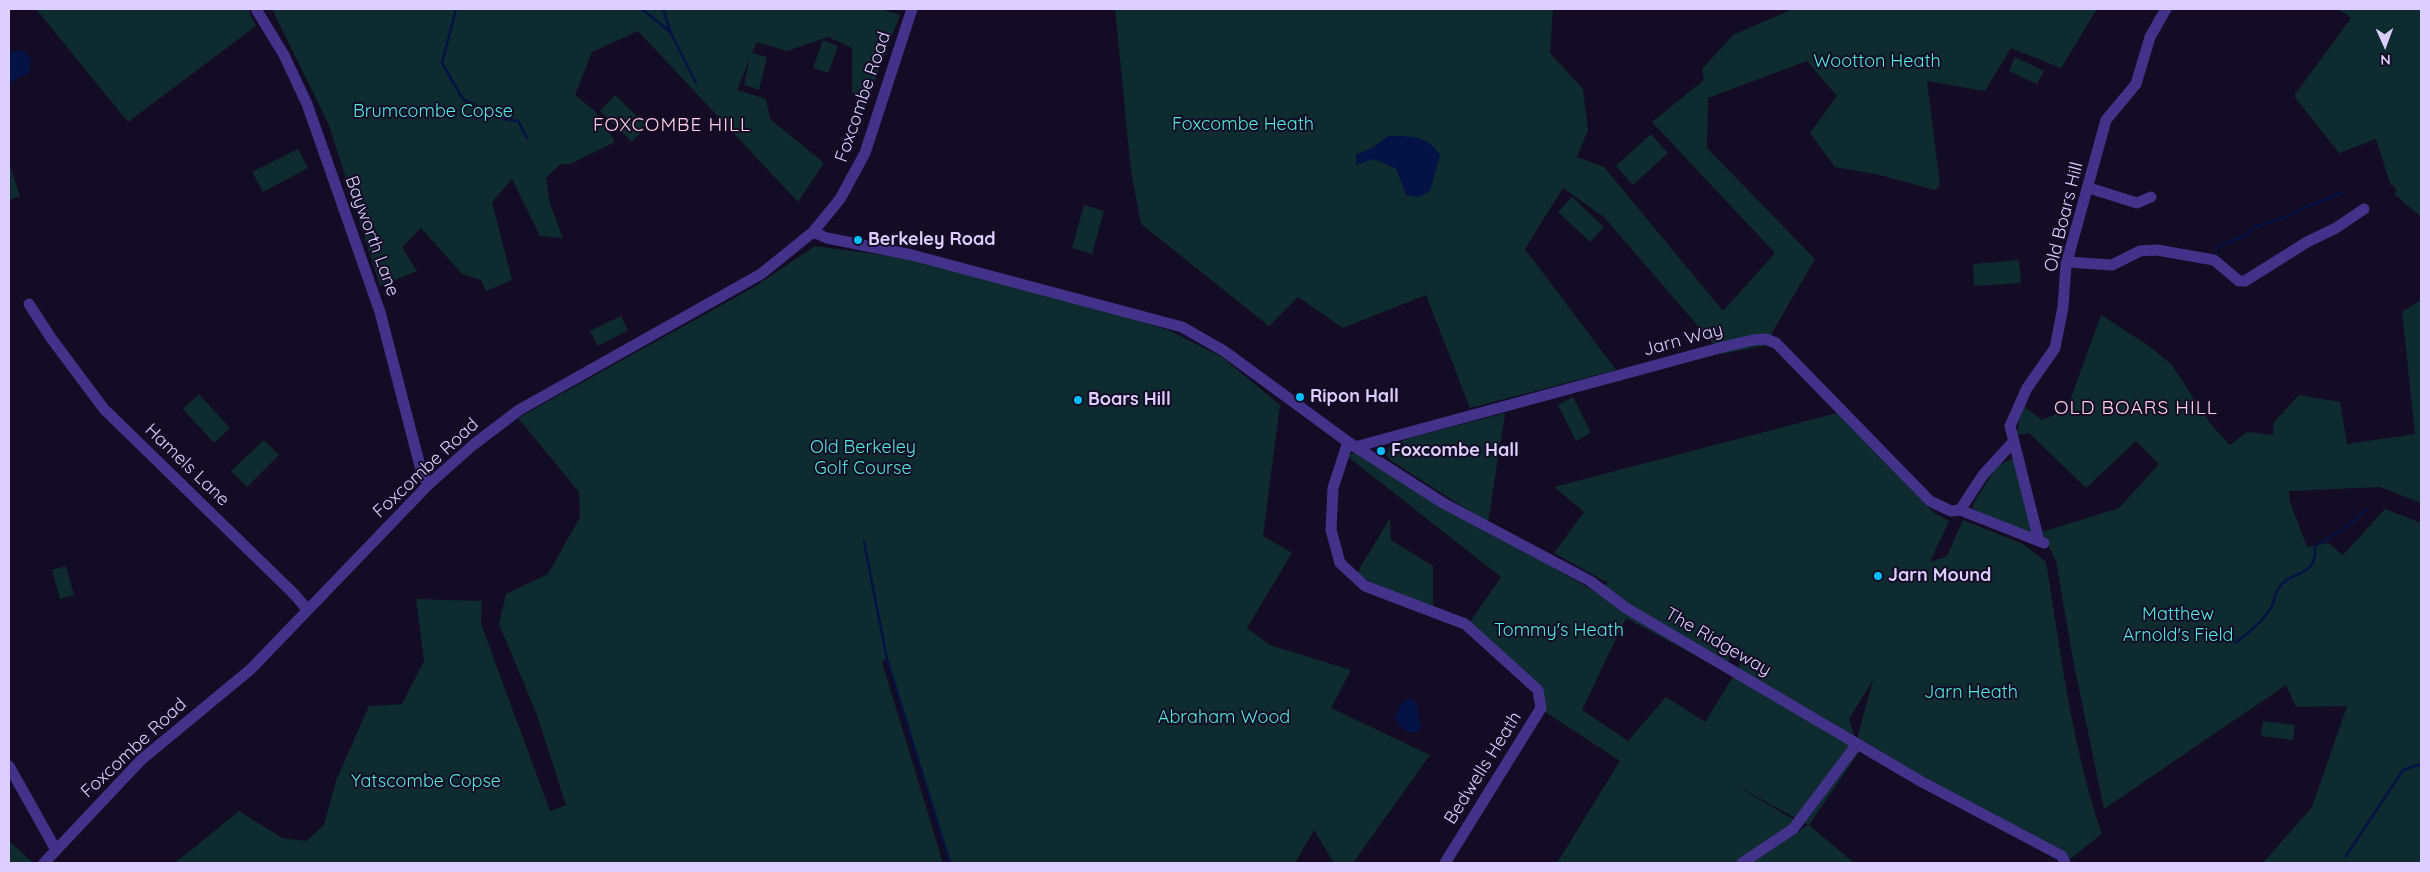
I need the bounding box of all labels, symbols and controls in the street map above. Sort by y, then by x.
north arrow [2360,20,2410,70]
street label: Foxcombe Road [831,29,895,165]
park label: Wootton Heath [1813,51,1941,73]
text: N [2380,51,2391,69]
park label: Brumcombe Copse [353,101,513,123]
district label: FOXCOMBE HILL [591,114,753,136]
park label: Foxcombe Heath [1172,114,1314,136]
street label: Old Boars Hill [2040,160,2088,274]
street label: Bayworth Lane [340,173,404,299]
place label: Berkeley Road [868,229,996,251]
marker: Berkeley Road [852,234,864,246]
street label: Jarn Way [1641,319,1725,361]
place label: Ripon Hall [1310,386,1399,408]
place label: Boars Hill [1088,389,1171,411]
marker: Ripon Hall [1294,391,1306,403]
marker: Boars Hill [1072,394,1084,406]
district label: OLD BOARS HILL [2052,397,2220,419]
street label: Foxcombe Road [369,414,483,522]
street label: Hamels Lane [140,419,234,511]
park label: Old Berkeley Golf Course [810,437,916,479]
place label: Foxcombe Hall [1391,440,1519,462]
marker: Foxcombe Hall [1375,445,1387,457]
place label: Jarn Mound [1888,565,1991,587]
marker: Jarn Mound [1872,570,1884,582]
street label: The Ridgeway [1661,603,1775,681]
park label: Matthew Arnold's Field [2123,604,2233,646]
park label: Tommy's Heath [1494,620,1624,642]
park label: Jarn Heath [1924,682,2018,704]
street label: Foxcombe Road [77,694,191,802]
park label: Abraham Wood [1158,707,1290,729]
street label: Bedwells Heath [1440,708,1526,828]
park label: Yatscombe Copse [351,771,501,793]

